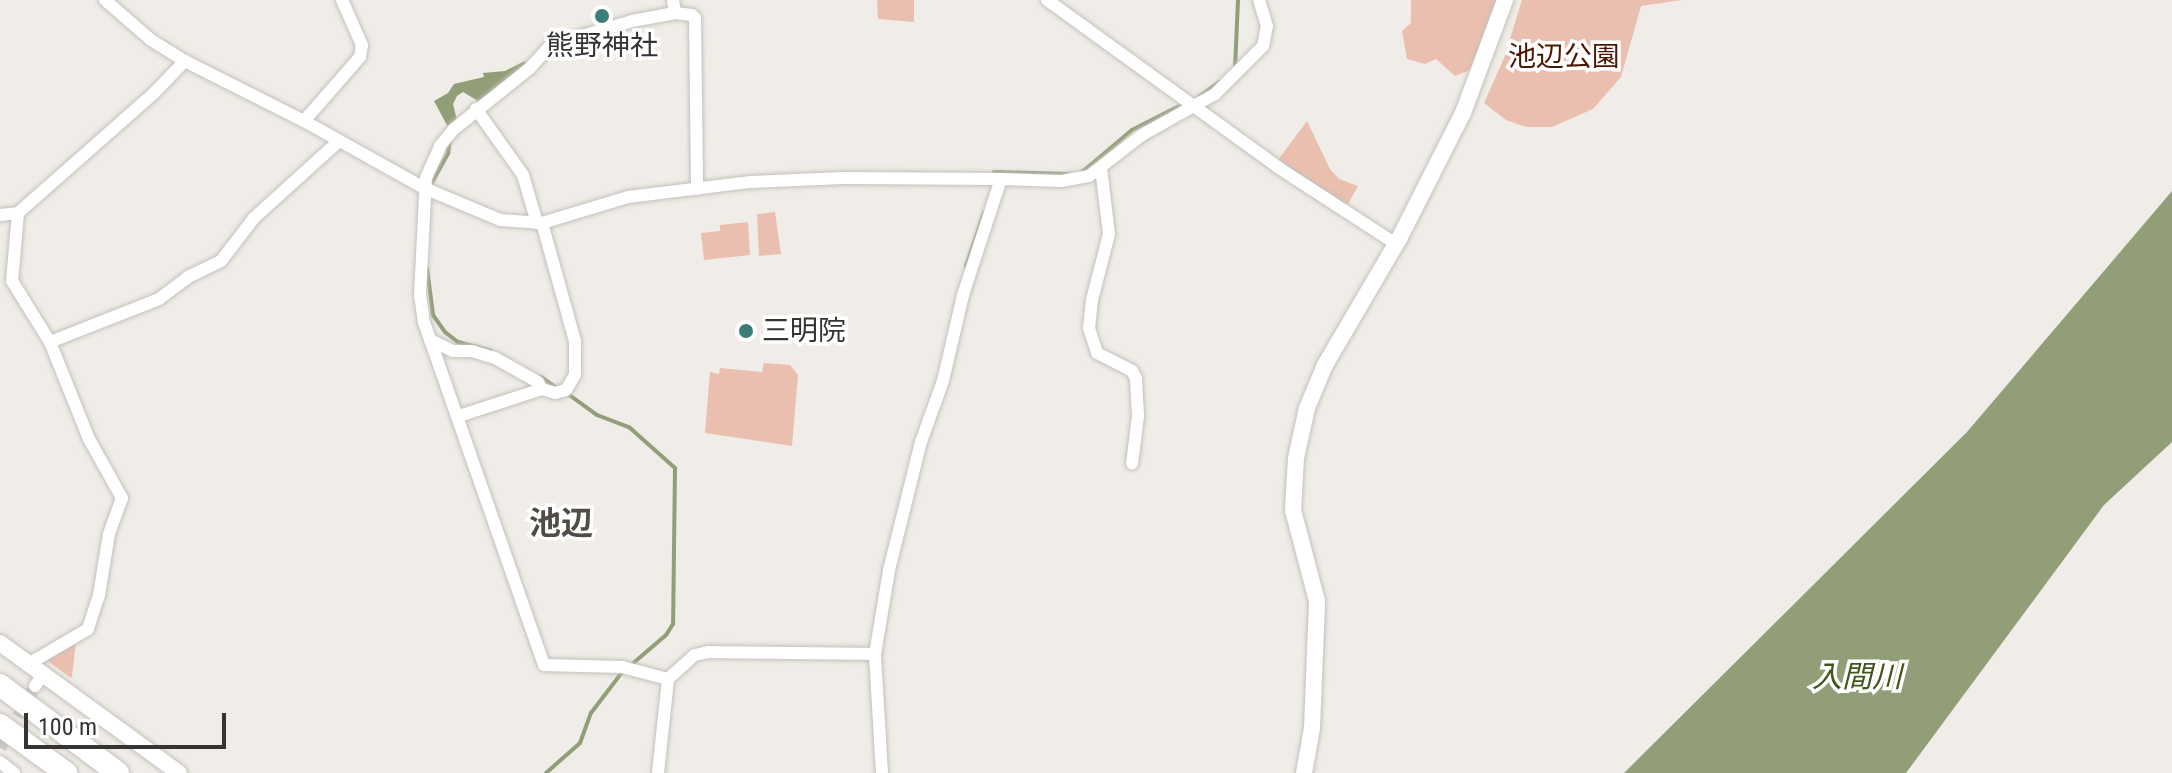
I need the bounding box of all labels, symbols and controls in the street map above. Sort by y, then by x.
marker: 熊野神社 [593,7,611,25]
place label: 熊野神社 [546,29,658,63]
park label: 池辺公園 [1508,40,1620,74]
place label: 三明院 [762,314,846,348]
marker: 三明院 [737,322,755,340]
district label: 池辺 [529,504,593,542]
water label: 入間川 [1812,659,1902,695]
scale bar [28,697,230,747]
text: 100 m [38,713,97,741]

